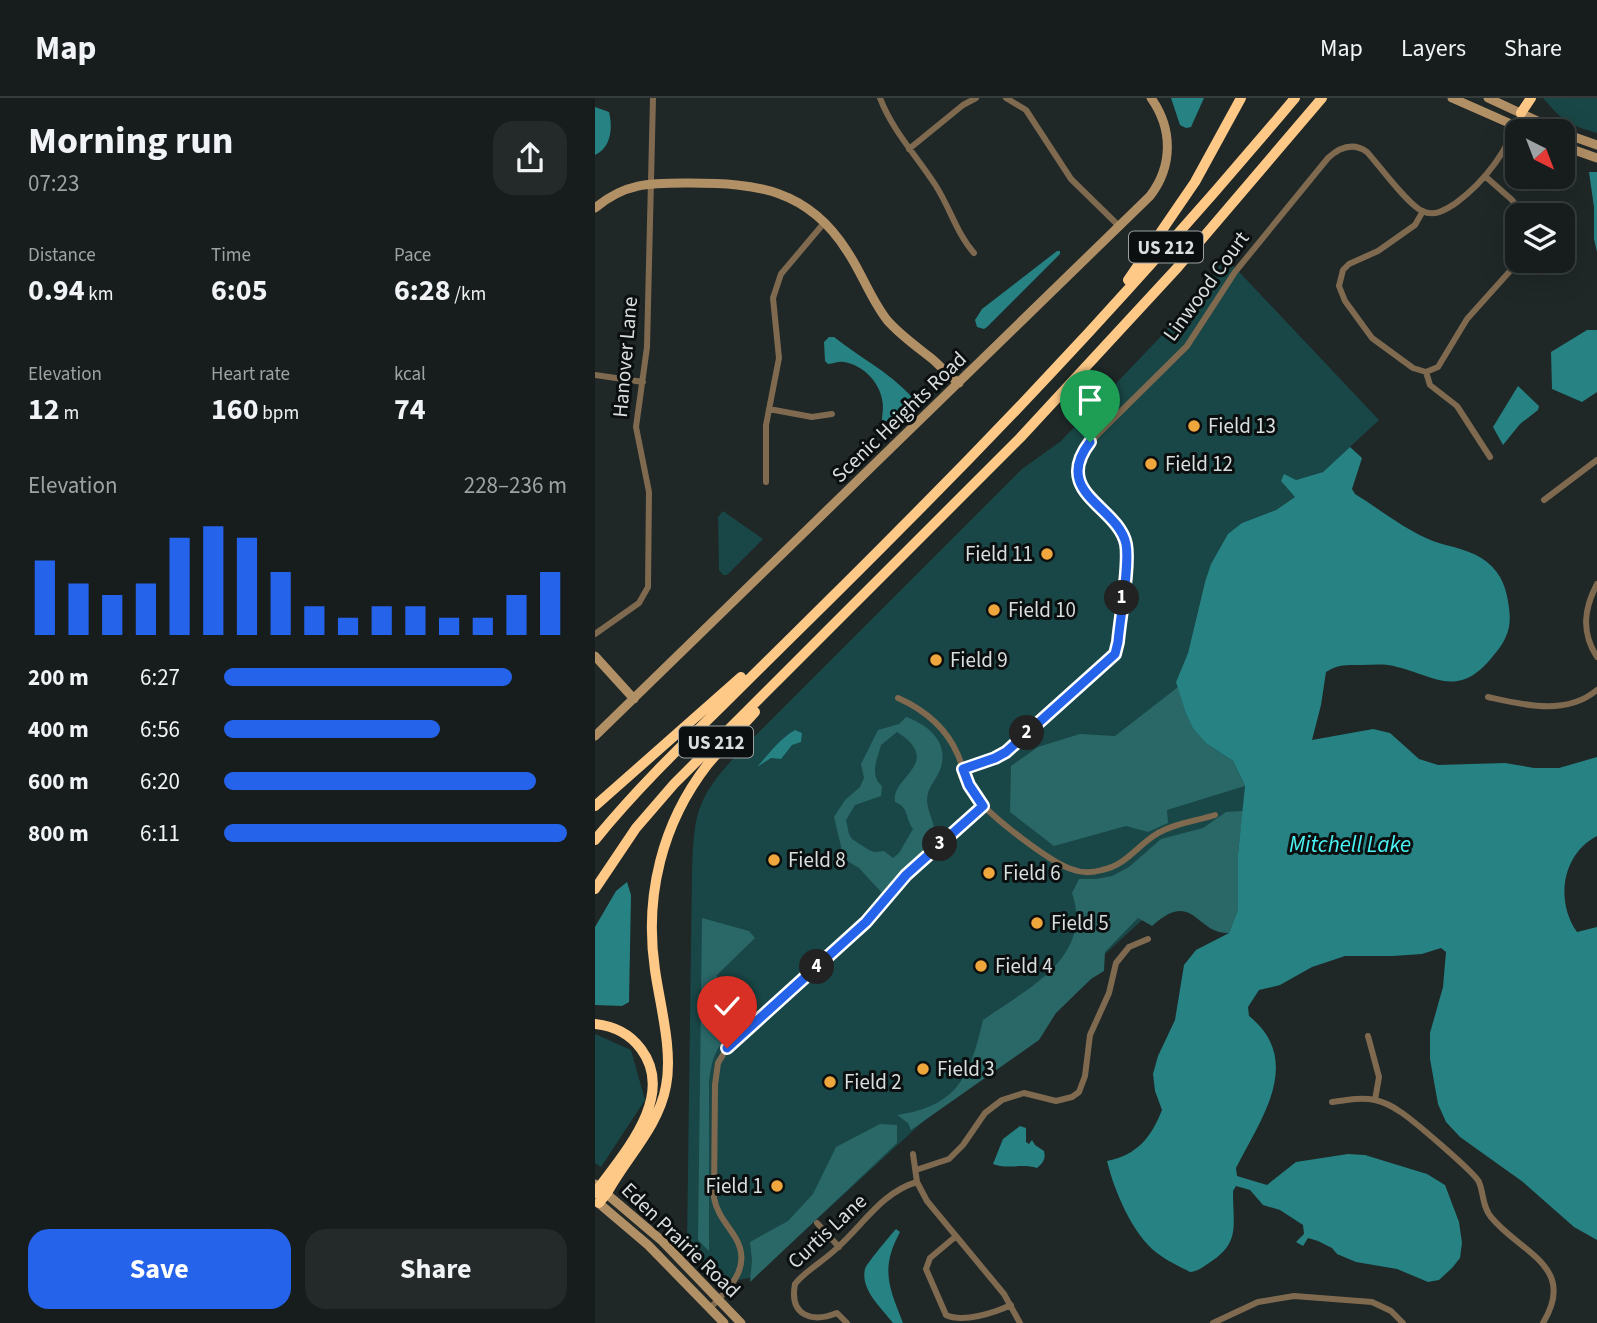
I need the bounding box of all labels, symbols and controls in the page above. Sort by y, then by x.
text: Map [35,25,96,72]
text: Map [1320,31,1363,66]
text: Layers [1401,31,1466,66]
text: Share [1504,31,1562,66]
text: Morning run [28,114,233,168]
north arrow [1505,119,1575,189]
map controls [1505,119,1575,273]
button: share [493,121,567,195]
text: 07:23 [28,167,79,200]
button: layers [1505,203,1575,273]
street label: Linwood Court [1156,225,1256,347]
road number: US 212 [1129,232,1203,262]
text: Distance [28,242,96,269]
text: Time [211,242,251,269]
text: Pace [394,242,431,269]
text: 0.94 [28,269,85,312]
text: 6:05 [211,269,268,312]
text: 6:28 [394,269,451,312]
text: km [85,281,114,308]
text: /km [451,281,486,308]
street label: Hanover Lane [605,295,645,419]
street label: Scenic Heights Road [825,345,973,489]
text: Elevation [28,361,102,388]
text: Heart rate [211,361,290,388]
text: kcal [394,361,426,388]
pin [1060,370,1120,442]
icon: arrive [1071,381,1109,419]
text: 12 [28,388,60,431]
text: 160 [211,388,259,431]
text: 74 [394,388,426,431]
text: m [60,400,79,427]
text: bpm [259,400,299,427]
place label: Field 13 [1208,411,1276,441]
marker: Field 13 [1186,418,1202,434]
place label: Field 12 [1165,449,1233,479]
marker: Field 12 [1143,456,1159,472]
text: Elevation [28,469,118,502]
text: 228–236 m [464,469,567,502]
place label: Field 11 [965,539,1033,569]
marker: Field 11 [1039,546,1055,562]
pin: 1 [1105,580,1139,616]
text: 1 [1116,584,1127,611]
place label: Field 10 [1008,595,1076,625]
marker: Field 10 [986,602,1002,618]
place label: Field 9 [950,645,1008,675]
marker: Field 9 [928,652,944,668]
text: 200 m [28,661,89,694]
text: 6:27 [140,661,180,694]
text: 400 m [28,713,89,746]
text: 6:56 [140,713,180,746]
pin: 2 [1009,716,1045,750]
text: 2 [1021,719,1032,746]
road number: US 212 [679,726,753,758]
text: 600 m [28,765,89,798]
text: 6:20 [140,765,180,798]
text: 800 m [28,817,89,850]
text: 6:11 [140,817,180,850]
pin: 3 [923,826,957,862]
water label: Mitchell Lake [1289,828,1411,861]
text: 3 [934,830,945,857]
place label: Field 8 [788,845,846,875]
marker: Field 8 [766,852,782,868]
place label: Field 6 [1003,858,1061,888]
marker: Field 6 [981,865,997,881]
place label: Field 5 [1051,908,1109,938]
marker: Field 5 [1029,915,1045,931]
pin: 4 [799,950,835,984]
place label: Field 4 [995,951,1053,981]
text: 4 [811,953,822,980]
marker: Field 4 [973,958,989,974]
pin [697,976,757,1048]
icon: check [708,987,746,1025]
place label: Field 3 [937,1054,995,1084]
marker: Field 3 [915,1061,931,1077]
place label: Field 2 [844,1067,902,1097]
marker: Field 2 [822,1074,838,1090]
place label: Field 1 [705,1171,763,1201]
street label: Eden Prairie Road [615,1175,747,1305]
marker: Field 1 [769,1178,785,1194]
street label: Curtis Lane [781,1186,873,1276]
button: Save [28,1229,291,1309]
button: Share [305,1229,567,1309]

